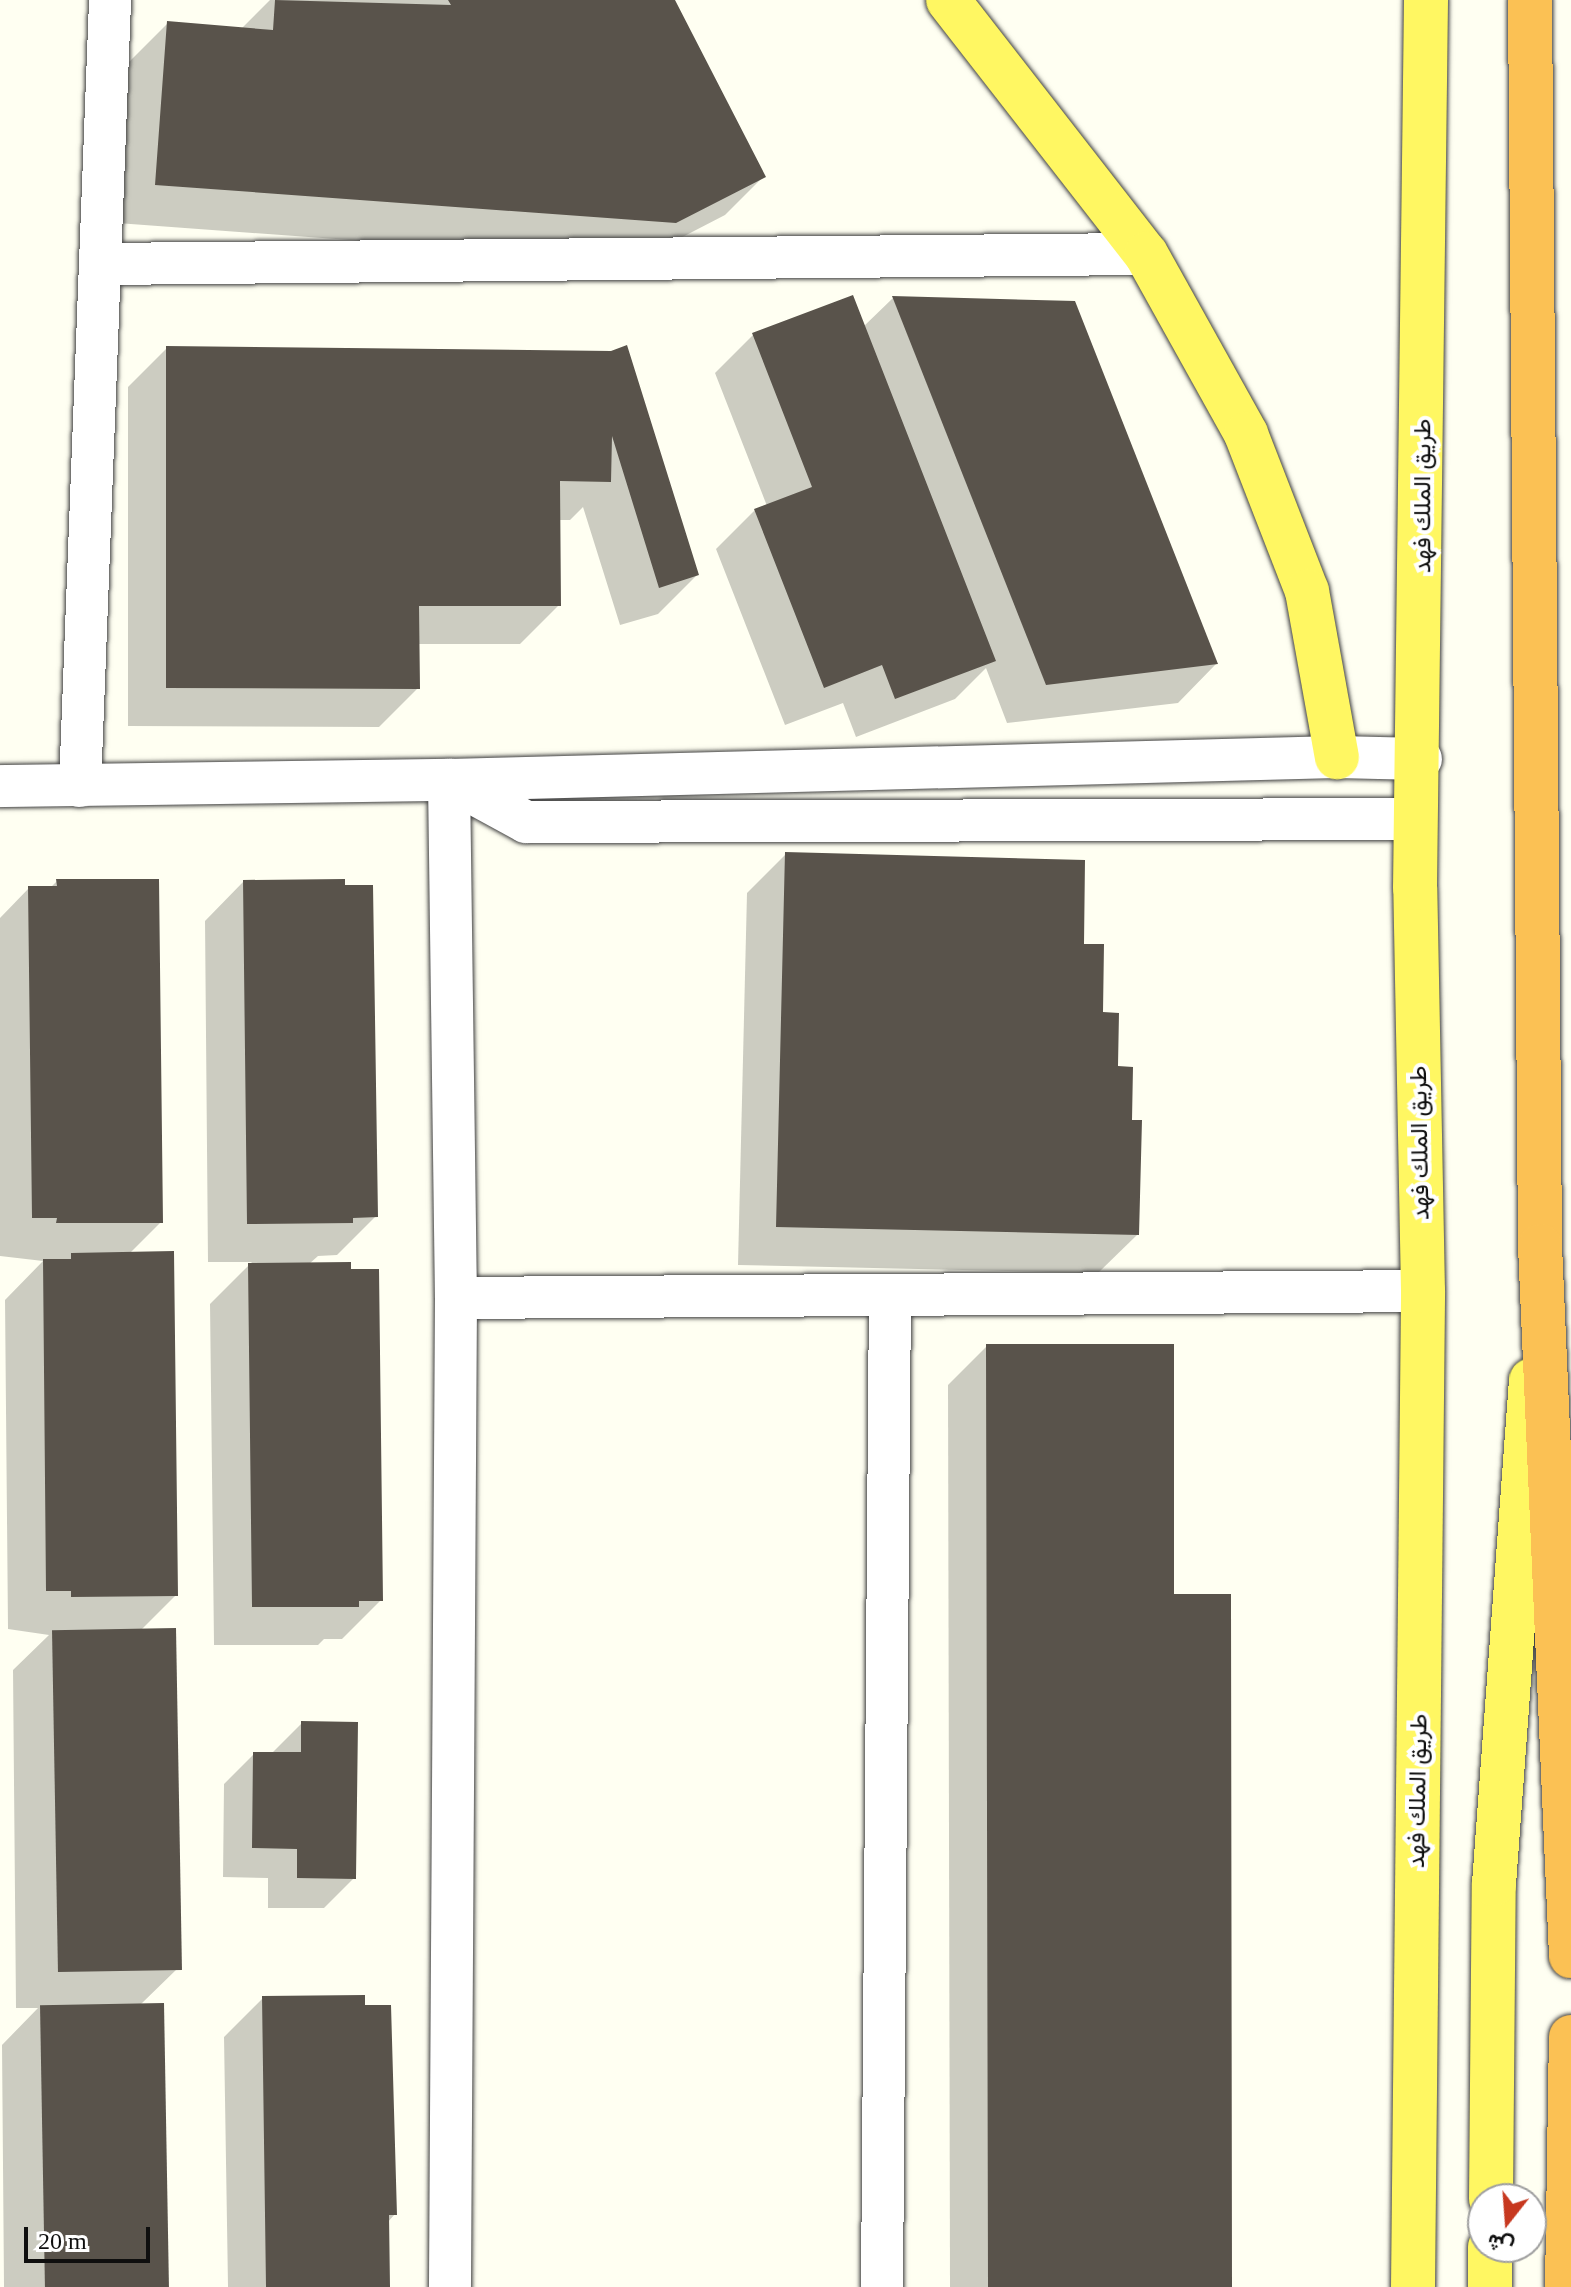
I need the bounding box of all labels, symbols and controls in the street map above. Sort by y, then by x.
street label: طريق الملك فهد [1409,419,1437,573]
street label: طريق الملك فهد [1404,1066,1436,1220]
street label: طريق الملك فهد [1402,1714,1434,1868]
north arrow [1467,2183,1547,2263]
scale bar [28,2211,154,2261]
text: 20 m [38,2228,87,2254]
text: ش [1484,2229,1517,2260]

